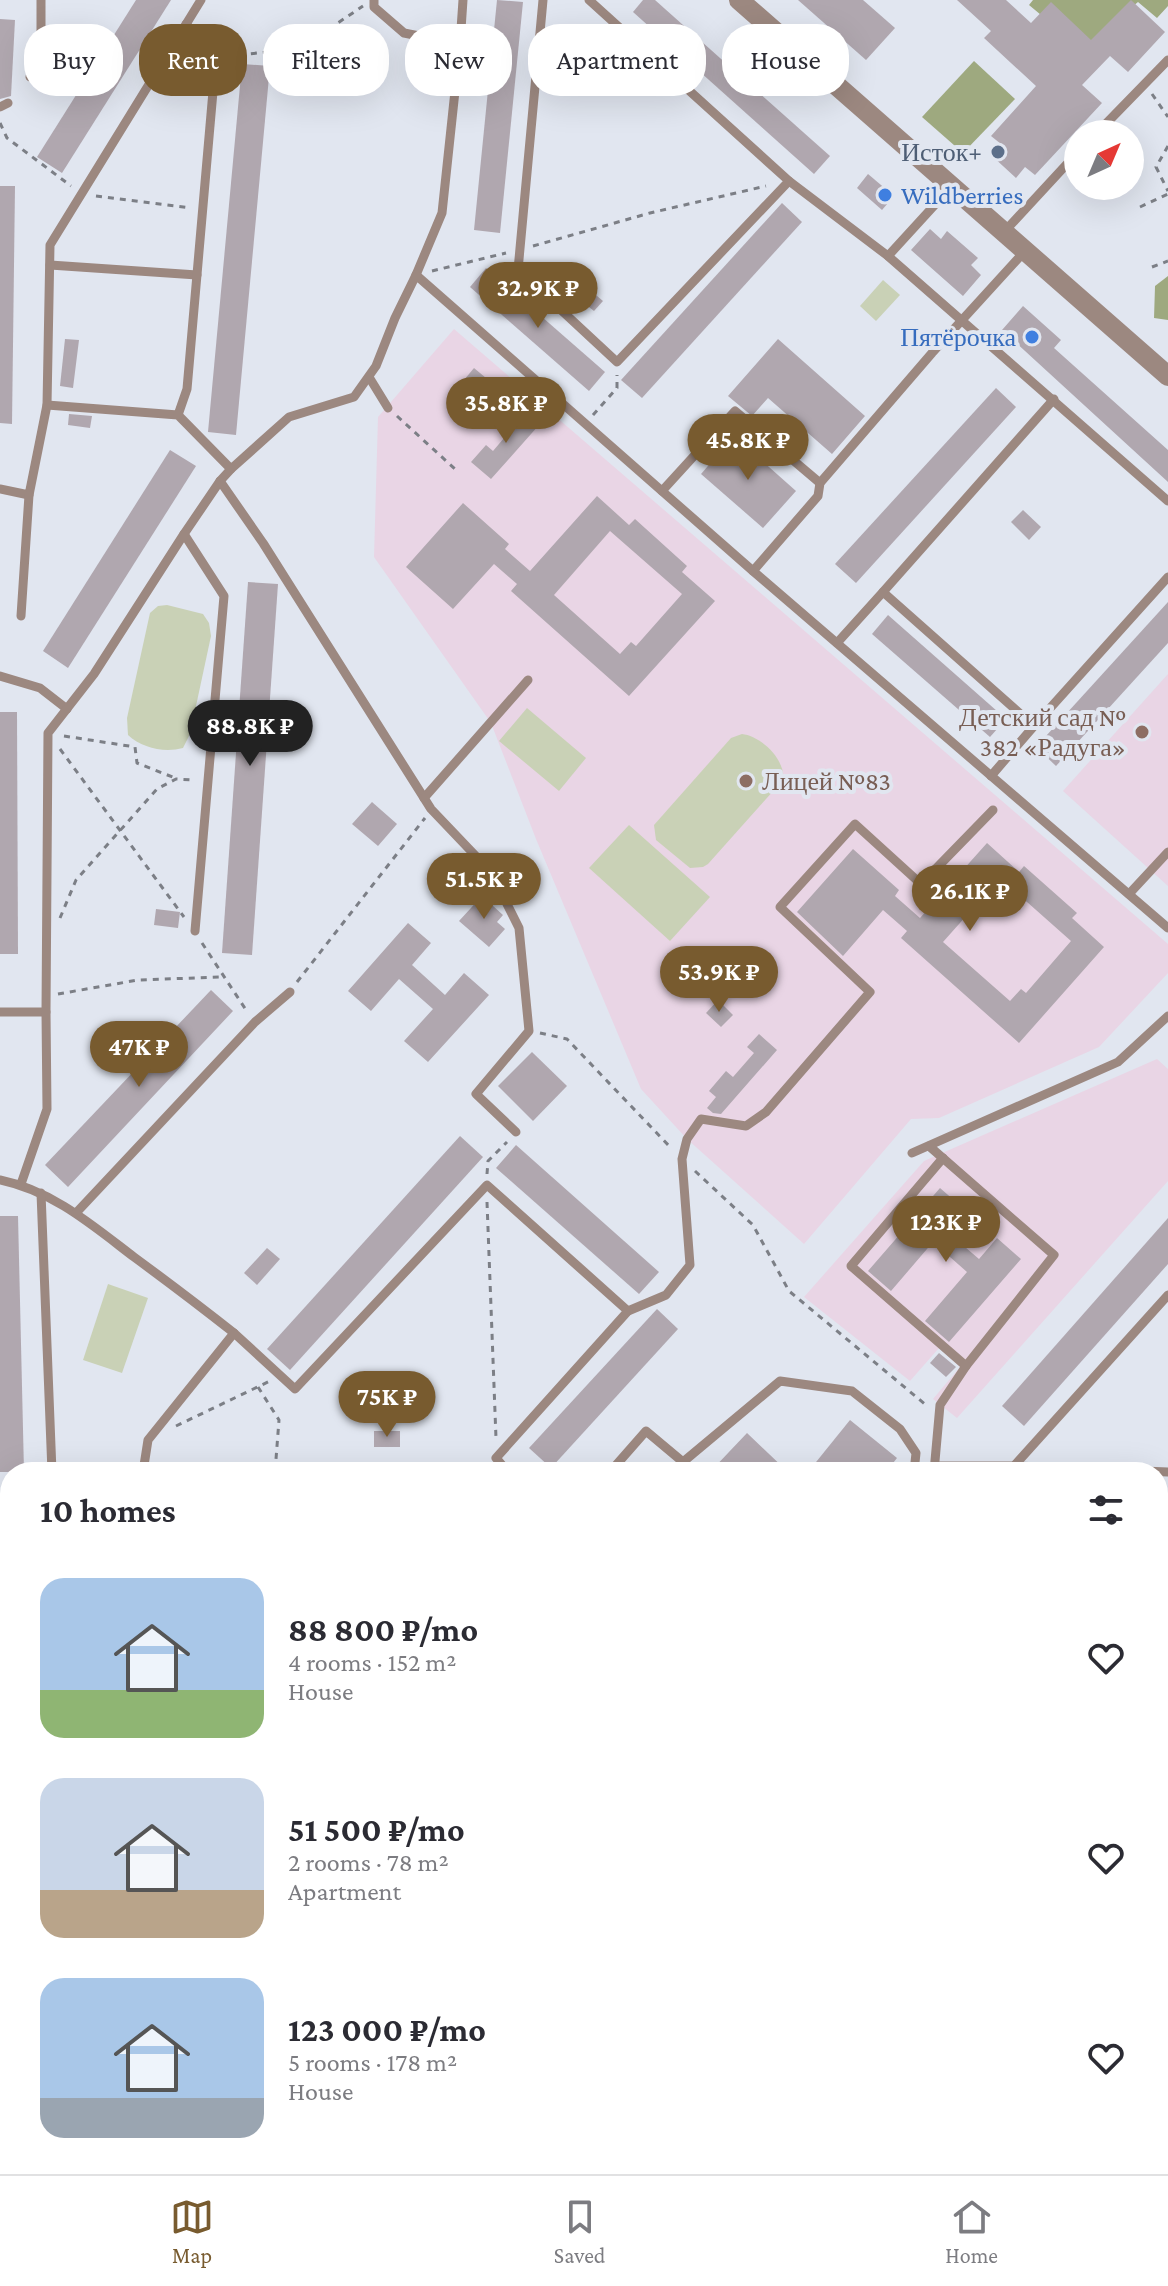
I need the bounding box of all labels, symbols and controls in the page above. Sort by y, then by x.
chip: Buy [24,24,123,96]
chip: Rent [139,24,247,96]
chip: Filters [263,24,389,96]
chip: New [405,24,512,96]
chip: Apartment [528,24,706,96]
chip: House [722,24,849,96]
north arrow [1064,120,1144,200]
map controls [1064,120,1144,200]
place label: Исток+ [901,138,982,167]
marker: Исток+ [989,143,1007,161]
place label: Wildberries [901,181,1023,210]
marker: Wildberries [876,186,894,204]
pin: 32.9K ₽ [464,262,612,330]
text: 32.9K ₽ [497,273,579,302]
place label: Пятёрочка [900,323,1016,352]
marker: Пятёрочка [1023,328,1041,346]
pin: 35.8K ₽ [432,377,580,445]
text: 35.8K ₽ [464,388,548,417]
pin: 45.8K ₽ [674,414,822,482]
text: 45.8K ₽ [706,425,790,454]
pin: 88.8K ₽ [176,700,324,768]
place label: Детский сад № 382 «Радуга» [959,703,1126,762]
text: 88.8K ₽ [206,711,294,740]
marker: Детский сад № 382 «Радуга» [1133,723,1151,741]
place label: Лицей №83 [762,767,891,796]
marker: Лицей №83 [737,772,755,790]
pin: 51.5K ₽ [410,853,558,921]
text: 51.5K ₽ [445,864,523,893]
pin: 26.1K ₽ [896,865,1044,933]
text: 26.1K ₽ [930,876,1010,905]
pin: 53.9K ₽ [645,946,793,1014]
text: 53.9K ₽ [678,957,760,986]
pin: 47K ₽ [83,1021,195,1089]
text: 47K ₽ [108,1032,170,1061]
pin: 123K ₽ [881,1196,1011,1264]
text: 123K ₽ [910,1207,982,1236]
pin: 75K ₽ [331,1371,443,1439]
text: 75K ₽ [357,1382,418,1411]
icon: filters [1084,1488,1128,1532]
text: 10 homes [40,1492,176,1529]
icon: home [104,1610,200,1706]
text: 88 800 ₽/mo [288,1611,478,1648]
icon: heart [1084,1636,1128,1680]
text: 4 rooms · 152 m² [288,1648,456,1677]
text: House [288,1677,353,1706]
icon: home [104,1810,200,1906]
text: 51 500 ₽/mo [288,1811,465,1848]
icon: heart [1084,1836,1128,1880]
text: 2 rooms · 78 m² [288,1848,449,1877]
text: Apartment [288,1877,401,1906]
icon: home [104,2010,200,2106]
text: 123 000 ₽/mo [288,2011,486,2048]
icon: heart [1084,2036,1128,2080]
text: 5 rooms · 178 m² [288,2048,457,2077]
text: House [288,2077,353,2106]
tab: Map [170,2195,214,2268]
tab: Saved [554,2195,605,2268]
tab: Home [945,2195,998,2268]

